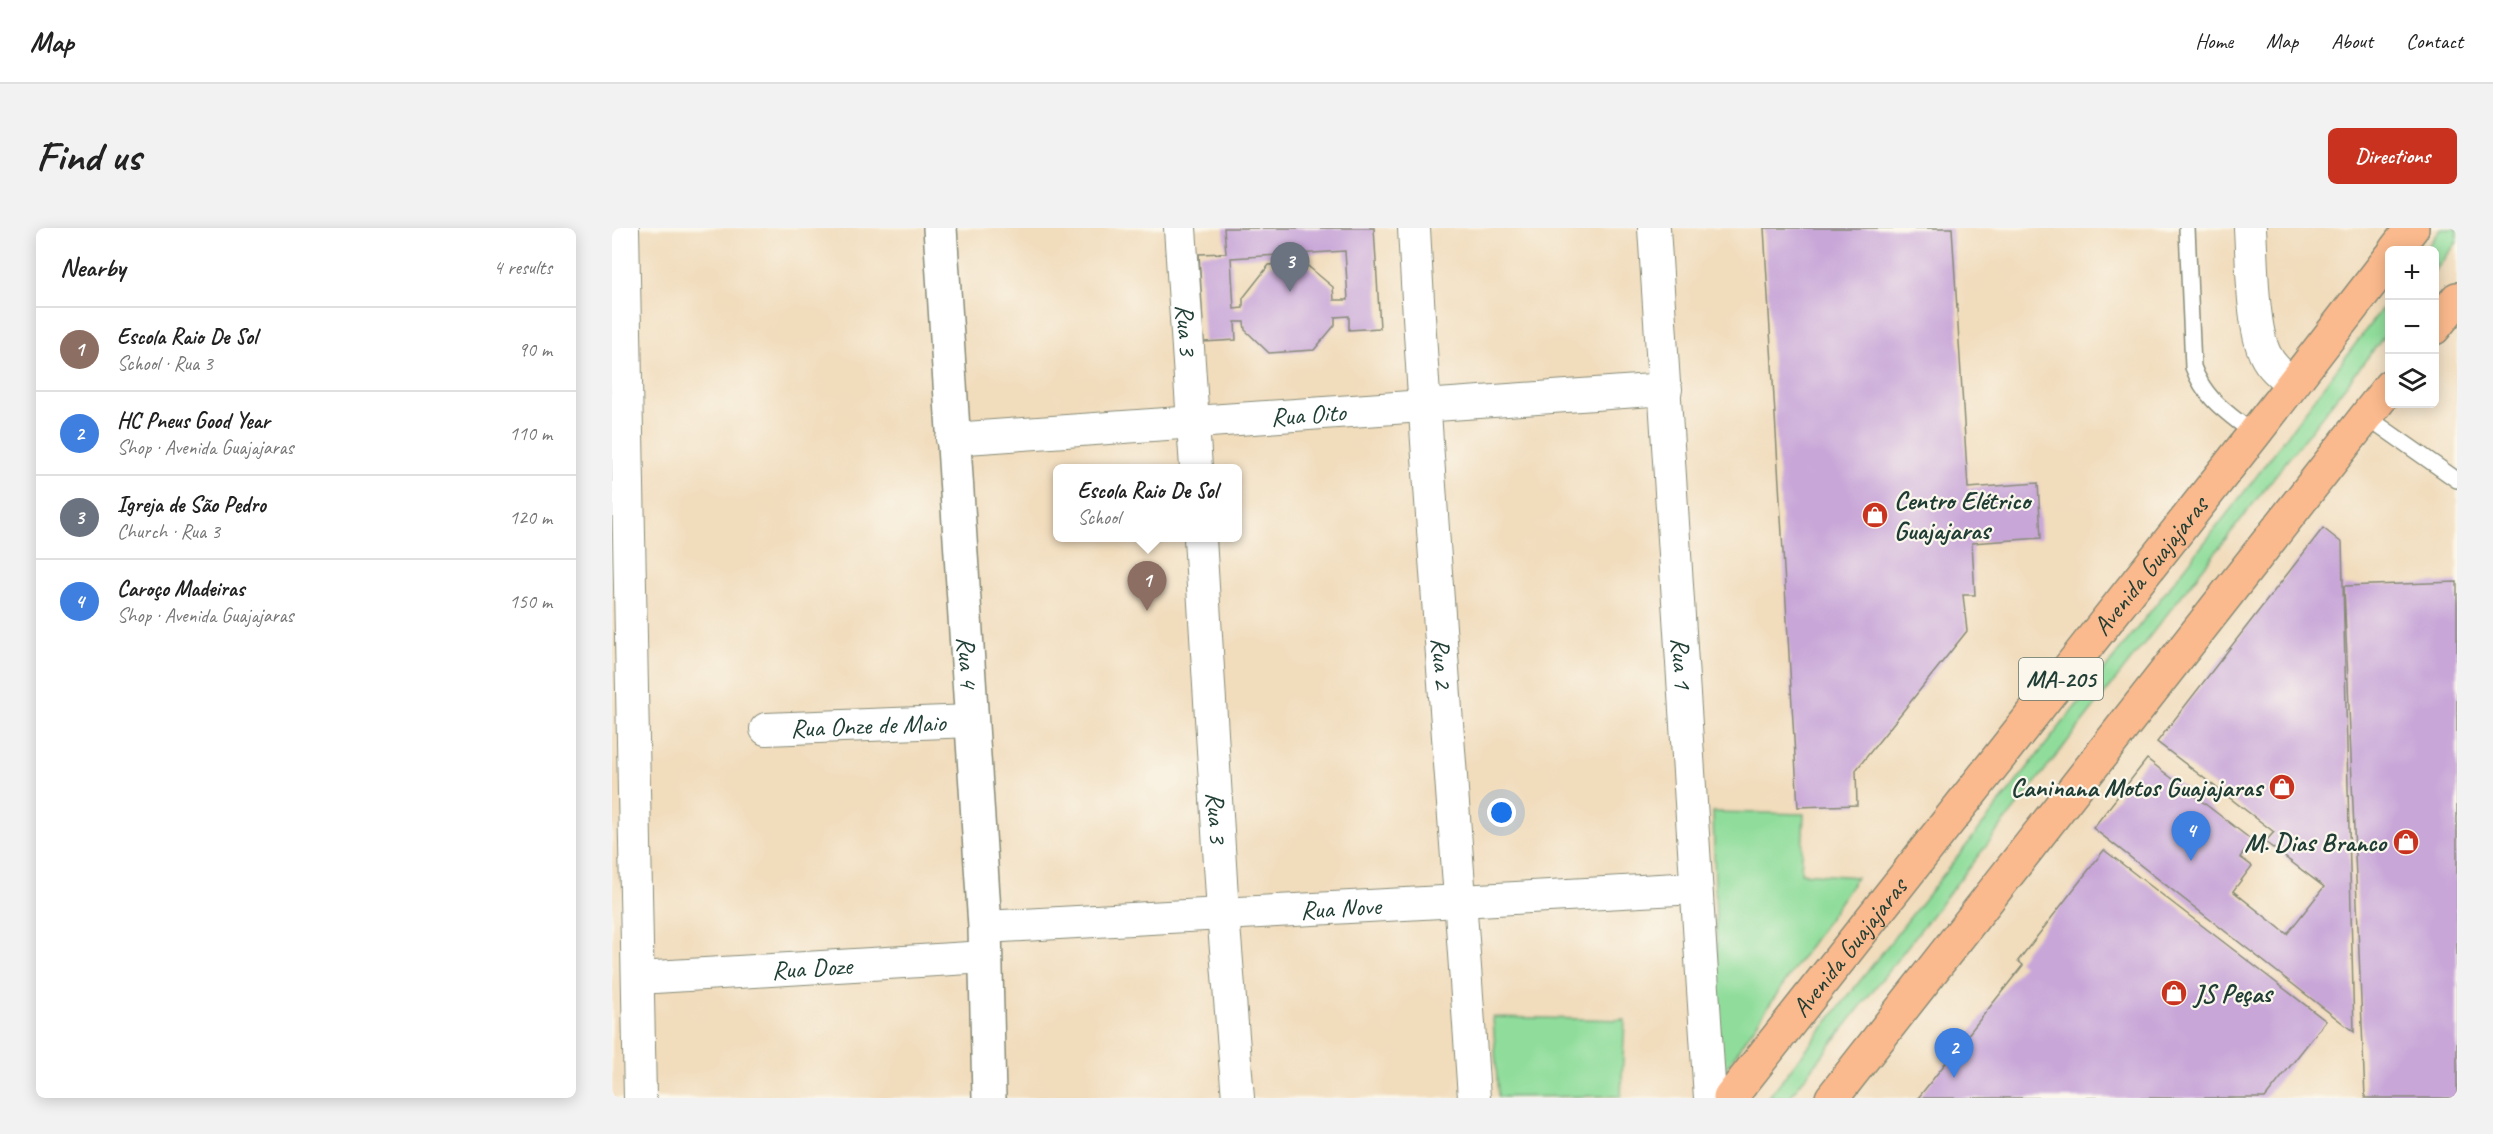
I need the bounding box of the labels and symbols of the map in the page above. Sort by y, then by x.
pin: 3 [1270,242,1310,292]
street label: Rua 3 [1169,303,1205,359]
street label: Rua Oito [1270,395,1349,433]
place label: Centro Elétrico Guajajaras [1894,484,2033,547]
street label: Avenida Guajajaras [2085,488,2216,642]
shop icon: Centro Elétrico Guajajaras [1860,500,1890,530]
pin: 1 [1128,562,1166,611]
street label: Rua 4 [950,635,986,691]
street label: Rua 2 [1424,636,1461,692]
street label: Rua 1 [1664,636,1700,691]
road number: MA-205 [2019,658,2103,700]
street label: Rua Onze de Maio [790,705,948,745]
place label: Caninana Motos Guajajaras [2010,771,2265,804]
shop icon: Caninana Motos Guajajaras [2267,772,2297,802]
street label: Rua 3 [1199,791,1235,846]
your location [1487,798,1516,827]
pin: 4 [2172,812,2210,861]
place label: M. Dias Branco [2244,826,2388,859]
shop icon: M. Dias Branco [2391,827,2421,857]
street label: Avenida Guajajaras [1784,870,1915,1023]
street label: Rua Nove [1299,889,1384,926]
street label: Rua Doze [771,948,855,986]
place label: JS Peças [2192,977,2275,1010]
shop icon: JS Peças [2159,978,2189,1008]
pin: 2 [1934,1028,1974,1078]

